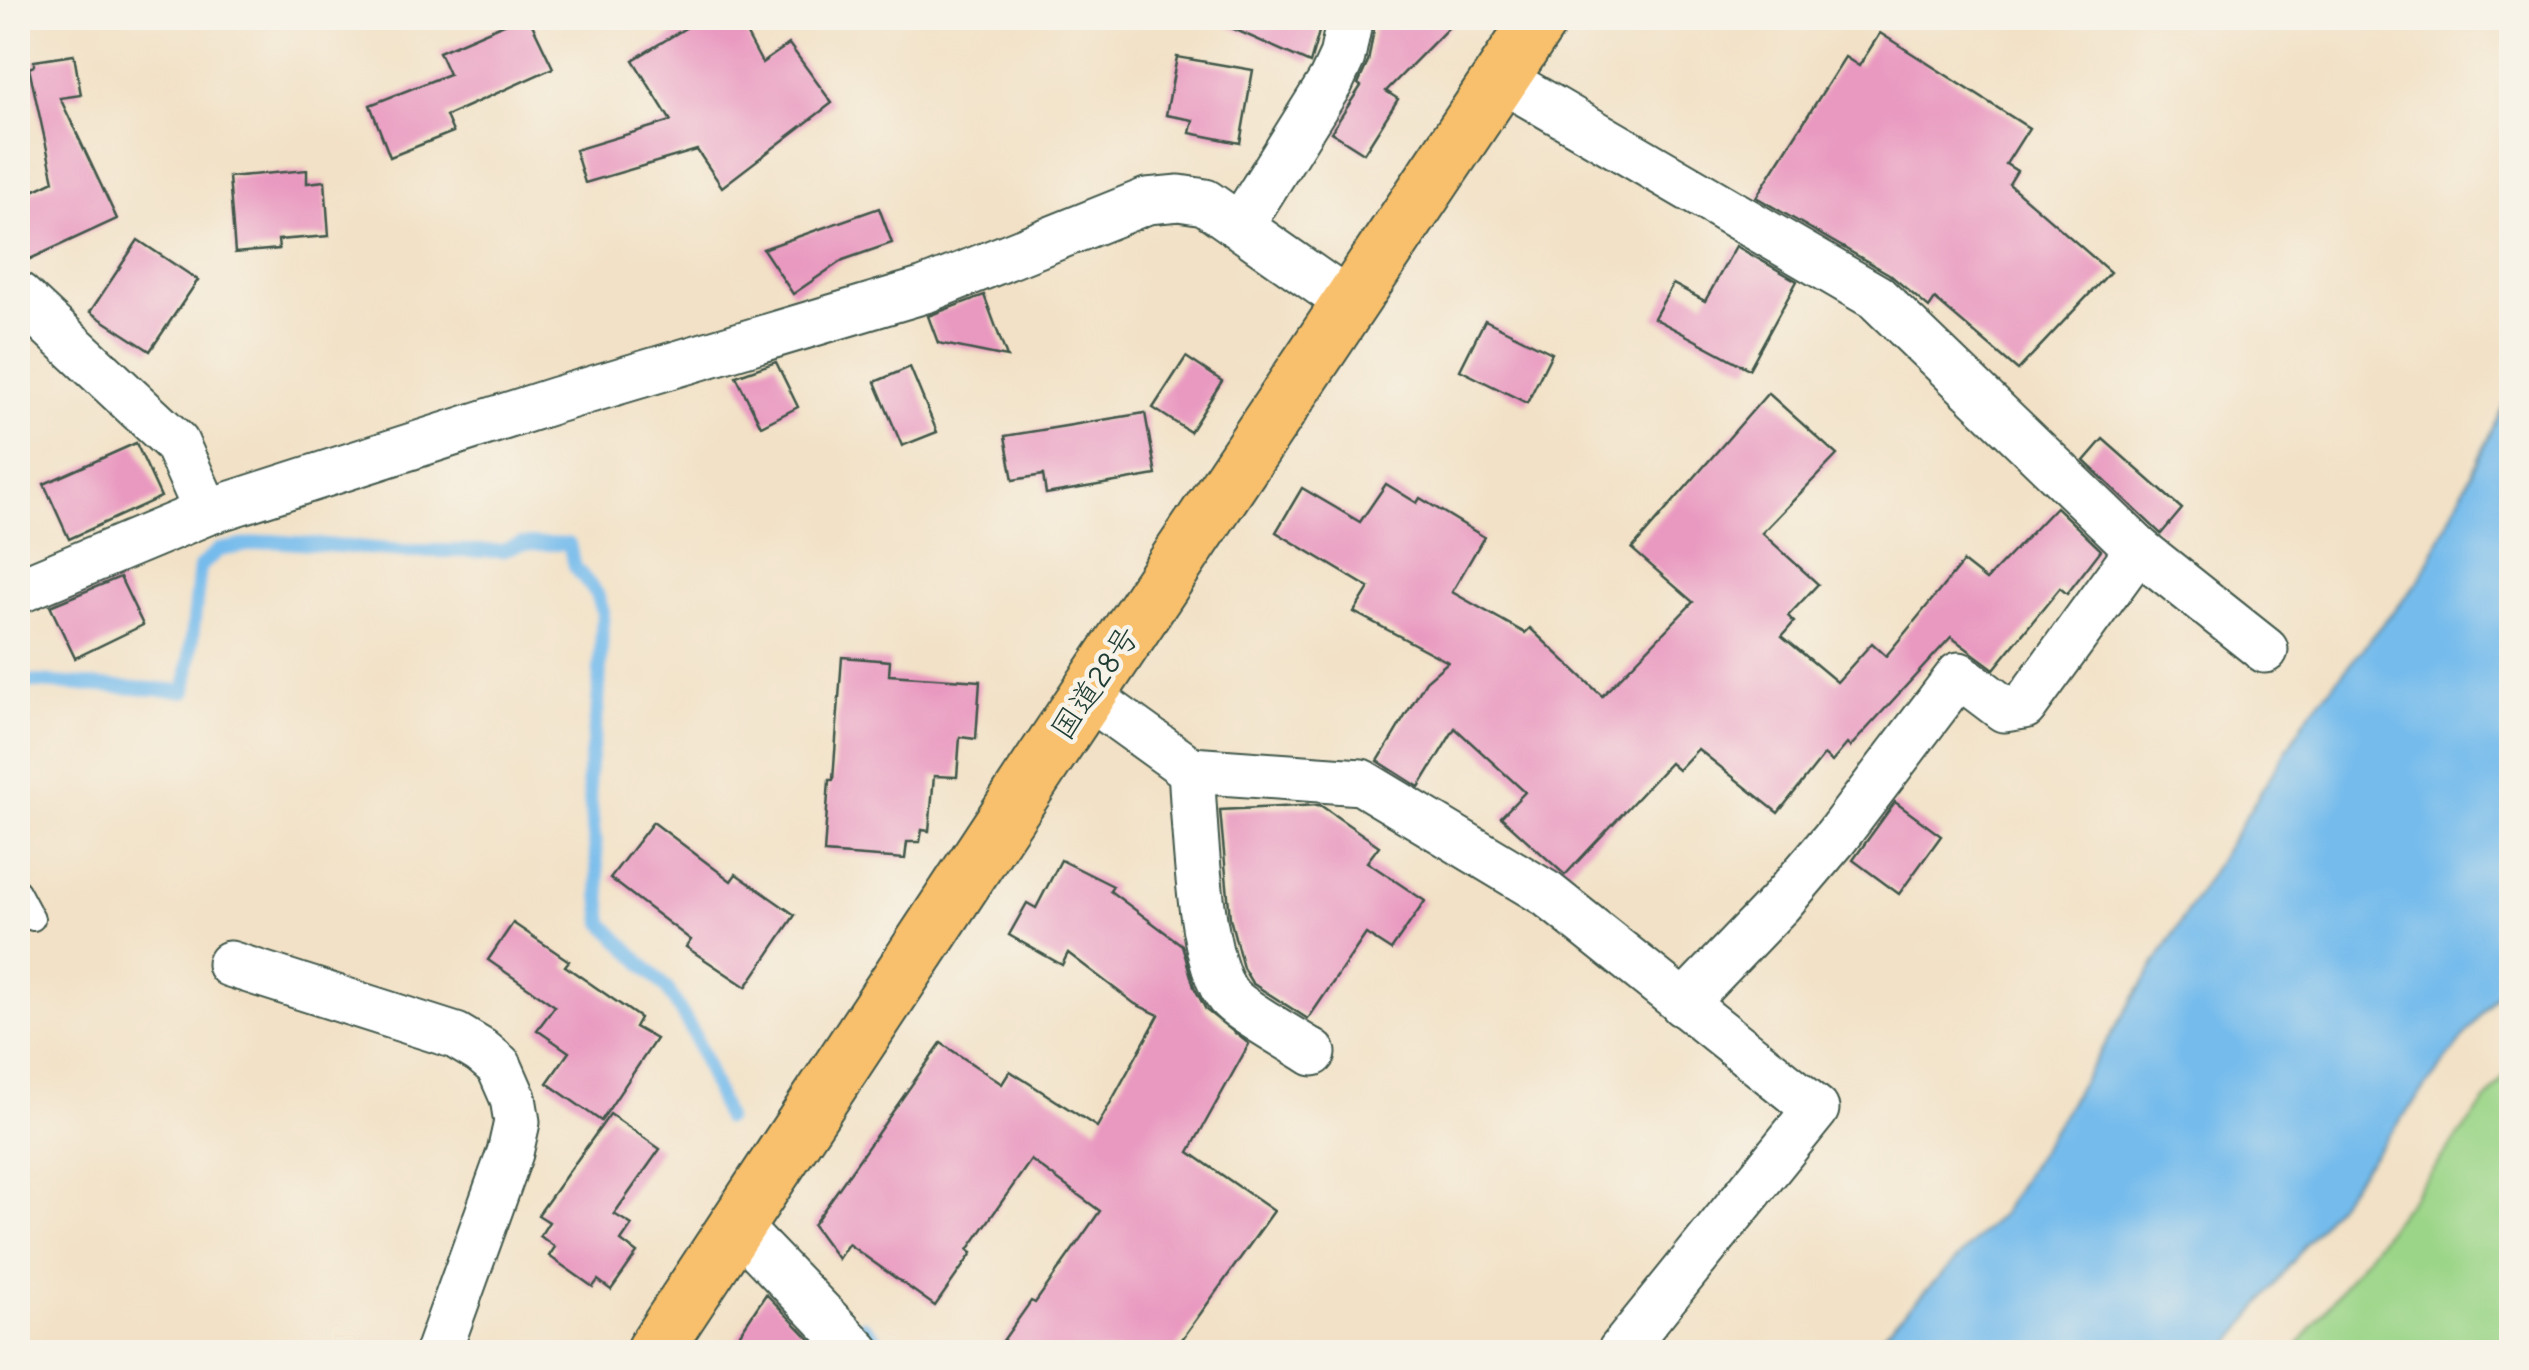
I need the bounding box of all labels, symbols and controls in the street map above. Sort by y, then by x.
street label: 国道28号 [1044,619,1146,747]

